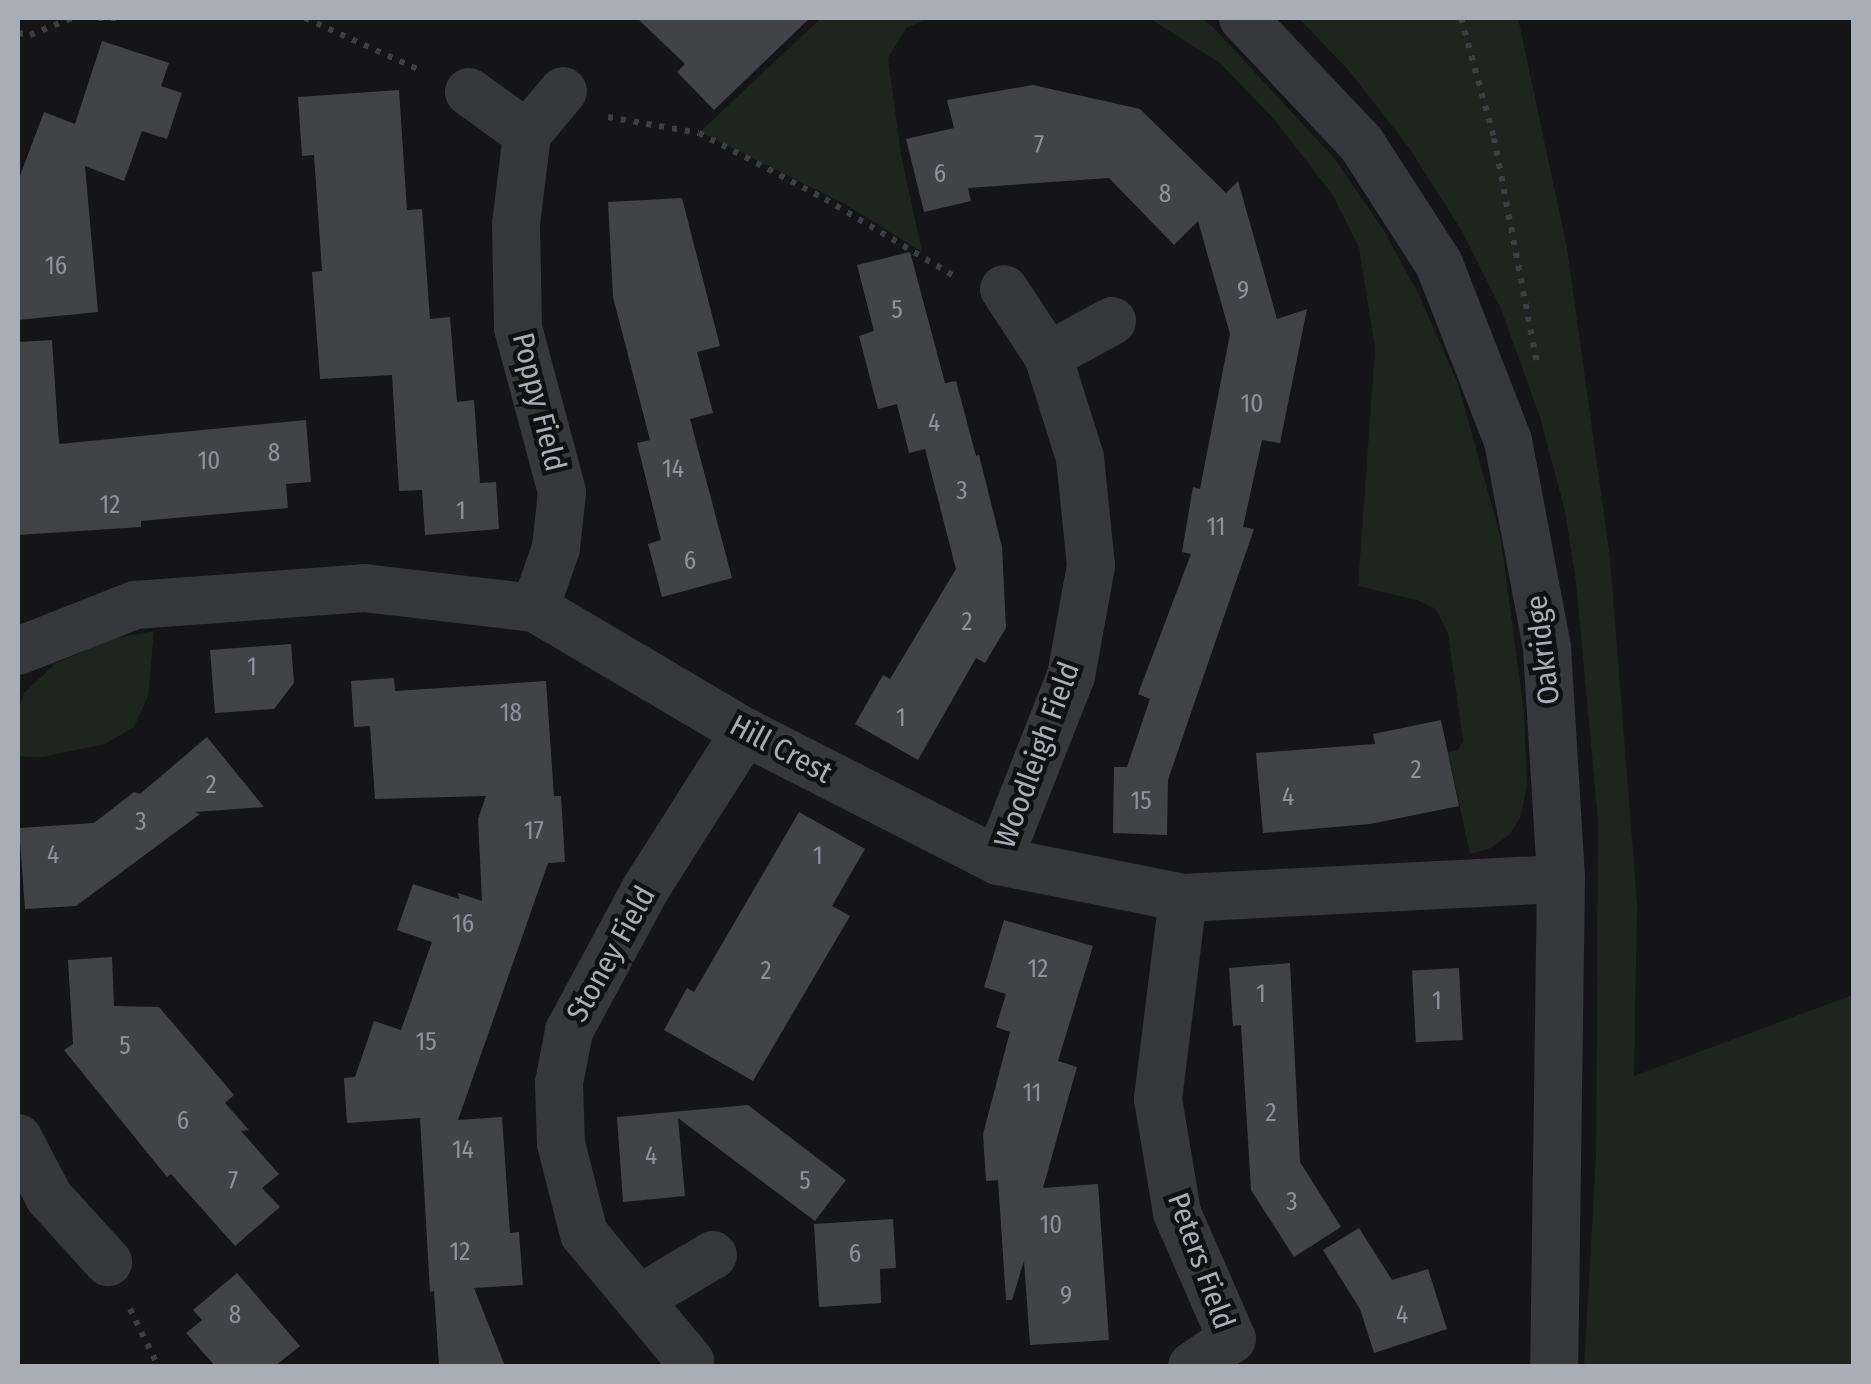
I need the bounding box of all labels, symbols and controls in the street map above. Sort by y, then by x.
house number: 7 [1034,130,1044,160]
house number: 6 [934,159,946,189]
house number: 8 [1159,179,1171,209]
house number: 16 [45,251,67,281]
house number: 9 [1237,276,1249,306]
house number: 5 [891,295,903,325]
street label: Poppy Field [504,329,574,475]
house number: 10 [1241,389,1263,419]
house number: 4 [928,408,940,438]
house number: 8 [268,438,280,468]
house number: 10 [198,446,220,476]
house number: 14 [662,454,684,484]
house number: 3 [956,476,968,506]
house number: 12 [100,490,120,520]
house number: 1 [456,496,466,526]
house number: 11 [1206,512,1226,542]
house number: 6 [684,546,696,576]
street label: Oakridge [1518,593,1568,707]
house number: 2 [961,607,973,637]
house number: 1 [247,652,257,682]
street label: Woodleigh Field [987,657,1087,853]
house number: 18 [500,698,522,728]
house number: 1 [896,703,906,733]
street label: Hill Crest [724,707,838,791]
house number: 2 [1410,755,1422,785]
house number: 2 [205,770,217,800]
house number: 4 [1282,782,1294,812]
house number: 15 [1130,786,1152,816]
house number: 3 [135,807,147,837]
house number: 17 [524,816,544,846]
house number: 4 [47,840,59,870]
house number: 1 [813,841,823,871]
street label: Stoney Field [559,880,663,1028]
house number: 16 [452,909,474,939]
house number: 12 [1028,954,1048,984]
house number: 2 [760,956,772,986]
house number: 1 [1256,979,1266,1009]
house number: 1 [1432,986,1442,1016]
house number: 15 [415,1027,437,1057]
house number: 5 [119,1031,131,1061]
house number: 11 [1022,1078,1042,1108]
house number: 2 [1265,1098,1277,1128]
house number: 6 [177,1106,189,1136]
house number: 14 [452,1135,474,1165]
house number: 4 [645,1141,657,1171]
house number: 7 [228,1166,238,1196]
house number: 5 [799,1166,811,1196]
house number: 3 [1286,1187,1298,1217]
street label: Peters Field [1160,1188,1242,1334]
house number: 10 [1040,1210,1062,1240]
house number: 12 [450,1237,470,1267]
house number: 6 [849,1239,861,1269]
house number: 9 [1060,1281,1072,1311]
house number: 8 [229,1300,241,1330]
house number: 4 [1396,1300,1408,1330]

